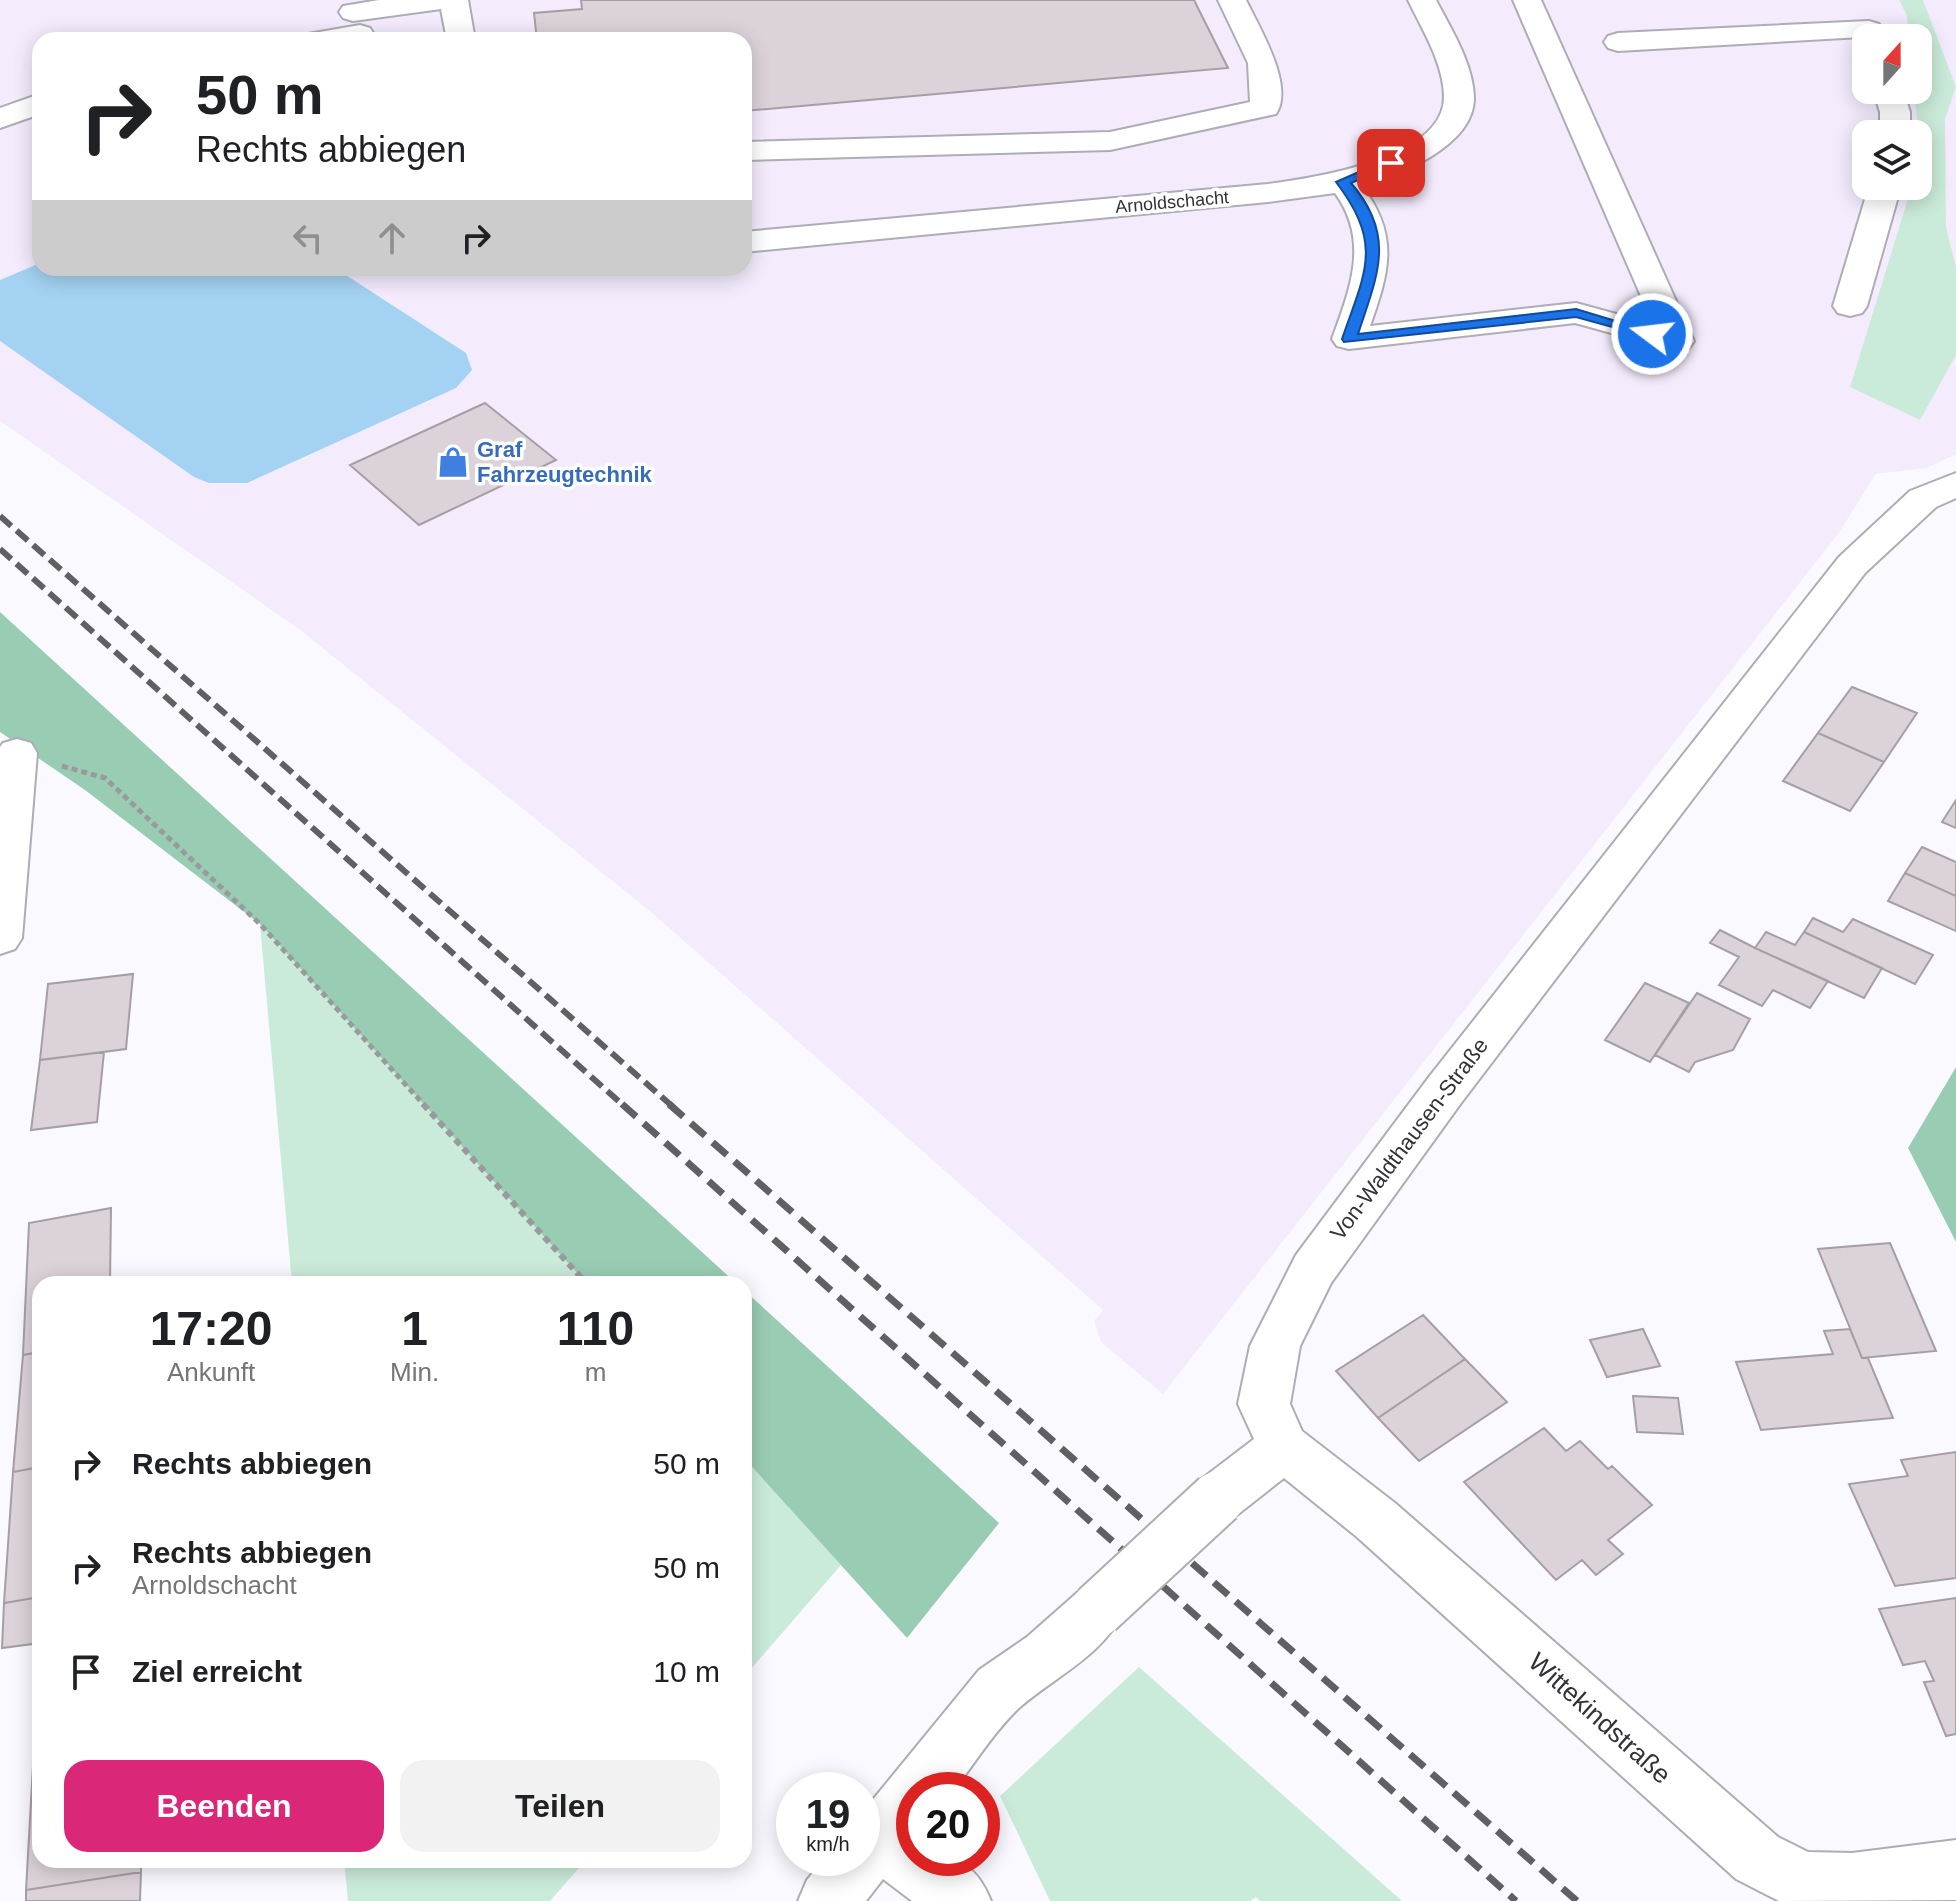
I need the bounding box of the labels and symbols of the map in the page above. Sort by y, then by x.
north arrow [1852,24,1932,104]
pin [1357,129,1425,197]
street label: Arnoldschacht [1114,187,1230,217]
position arrow [1610,292,1694,376]
place label: Graf Fahrzeugtechnik [477,437,653,487]
shop icon: Graf Fahrzeugtechnik [436,445,470,479]
street label: Von-Waldthausen-Straße [1325,1033,1493,1245]
street label: Wittekindstraße [1523,1646,1677,1790]
speed limit sign: 20 [896,1772,1000,1876]

